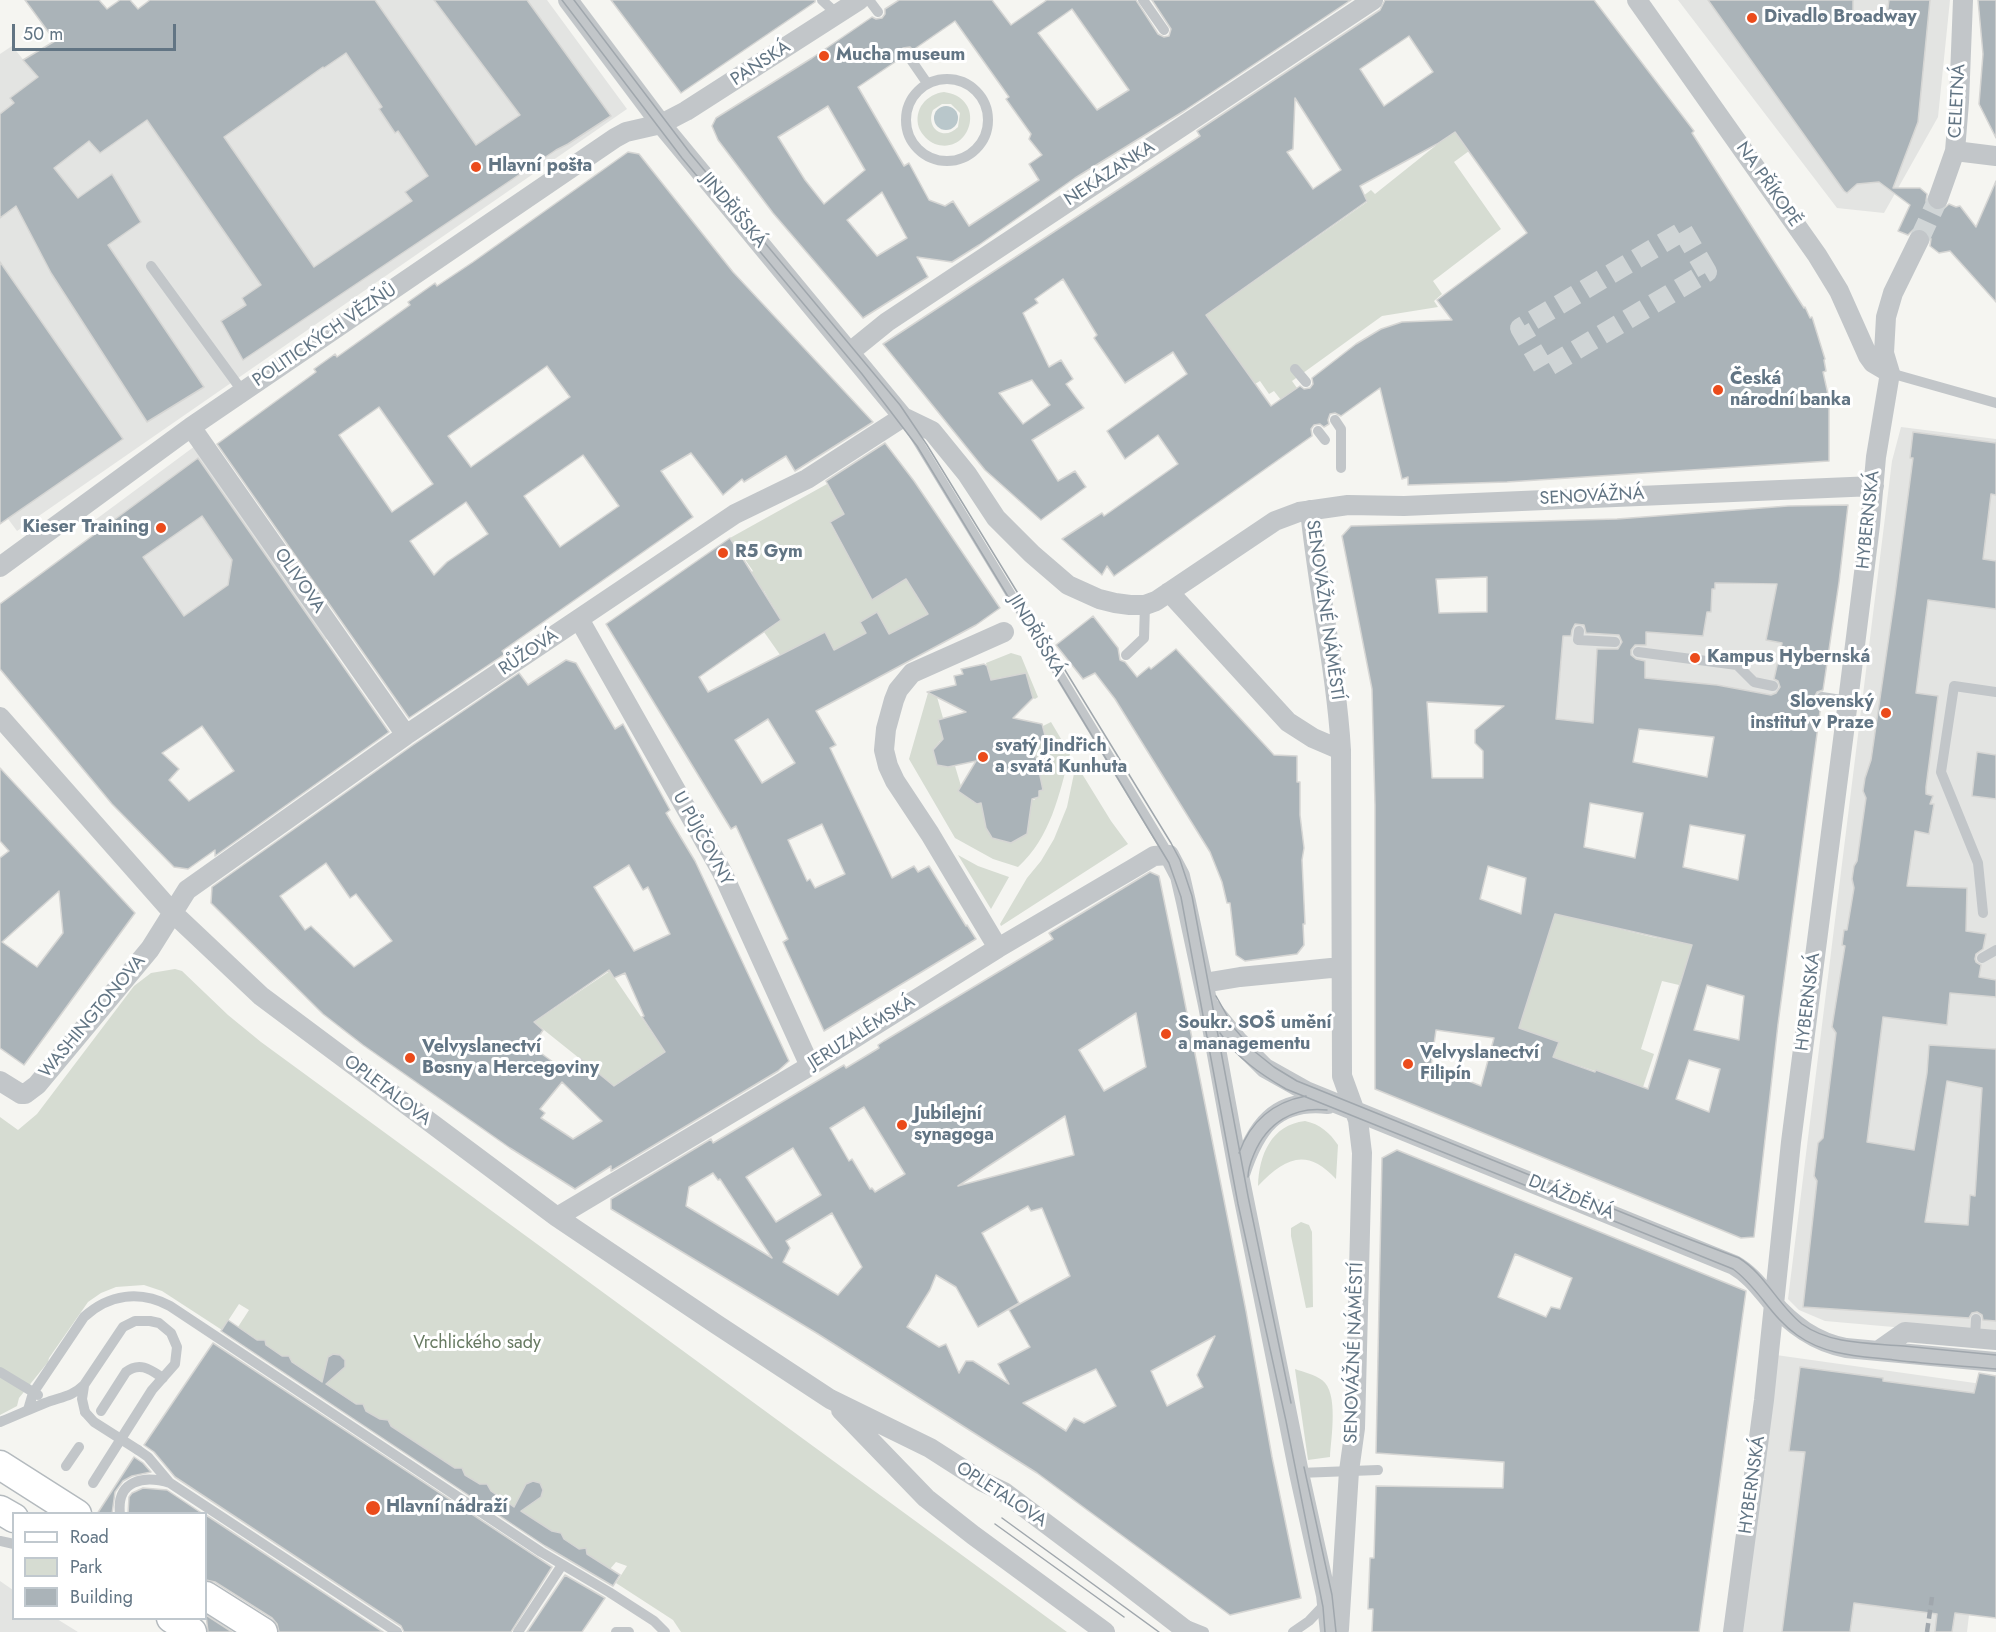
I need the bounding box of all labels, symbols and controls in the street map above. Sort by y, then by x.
place label: Divadlo Broadway [1764,7,1917,29]
marker: Divadlo Broadway [1745,11,1759,25]
scale bar [15,12,178,50]
text: 50 m [23,21,63,47]
street label: PANSKÁ [727,37,795,91]
place label: Mucha museum [836,45,965,67]
marker: Mucha museum [817,49,831,63]
street label: CELETNÁ [1945,63,1971,139]
street label: NEKÁZANKA [1061,137,1159,211]
street label: NA PŘÍKOPĚ [1731,138,1805,232]
place label: Hlavní pošta [488,156,592,178]
marker: Hlavní pošta [469,160,483,174]
street label: JINDŘIŠSKÁ [695,169,771,253]
street label: POLITICKÝCH VĚZŇŮ [249,280,401,392]
place label: Česká národní banka [1730,369,1851,412]
marker: Česká národní banka [1711,383,1725,397]
street label: HYBERNSKÁ [1853,470,1885,570]
street label: SENOVÁŽNÁ [1539,483,1645,511]
place label: Kieser Training [22,517,149,539]
street label: SENOVÁŽNÉ NÁMĚSTÍ [1301,519,1347,701]
marker: Kieser Training [154,521,168,535]
place label: R5 Gym [735,542,803,564]
street label: OLIVOVA [269,545,329,617]
marker: R5 Gym [716,546,730,560]
street label: JINDŘIŠSKÁ [1003,591,1069,681]
street label: RŮŽOVÁ [495,625,563,681]
place label: Kampus Hybernská [1707,647,1870,669]
marker: Kampus Hybernská [1688,651,1702,665]
place label: Slovenský institut v Praze [1750,692,1874,734]
marker: Slovenský institut v Praze [1879,706,1893,720]
place label: svatý Jindřich a svatá Kunhuta [995,736,1127,778]
marker: svatý Jindřich a svatá Kunhuta [976,750,990,764]
street label: U PŮJČOVNY [667,788,737,890]
street label: WASHINGTONOVA [35,951,151,1083]
street label: HYBERNSKÁ [1792,952,1826,1052]
street label: JERUZALÉMSKÁ [805,992,919,1074]
place label: Soukr. SOŠ umění a managementu [1178,1013,1332,1056]
marker: Soukr. SOŠ umění a managementu [1159,1027,1173,1041]
place label: Velvyslanectví Bosny a Hercegoviny [422,1037,599,1080]
place label: Velvyslanectví Filipín [1420,1043,1539,1086]
street label: OPLETALOVA [339,1051,435,1131]
marker: Velvyslanectví Bosny a Hercegoviny [403,1051,417,1065]
marker: Velvyslanectví Filipín [1401,1057,1415,1071]
place label: Jubilejní synagoga [914,1104,994,1146]
marker: Jubilejní synagoga [895,1118,909,1132]
street label: DLÁŽDĚNÁ [1525,1171,1617,1225]
street label: SENOVÁŽNÉ NÁMĚSTÍ [1341,1262,1369,1444]
park label: Vrchlického sady [413,1333,541,1355]
street label: HYBERNSKÁ [1735,1435,1771,1535]
street label: OPLETALOVA [952,1458,1050,1532]
place label: Hlavní nádraží [386,1497,507,1519]
marker: Hlavní nádraží [364,1499,382,1517]
legend [12,1512,207,1620]
text: Road [70,1524,109,1550]
text: Park [70,1554,102,1580]
text: Building [70,1584,133,1610]

